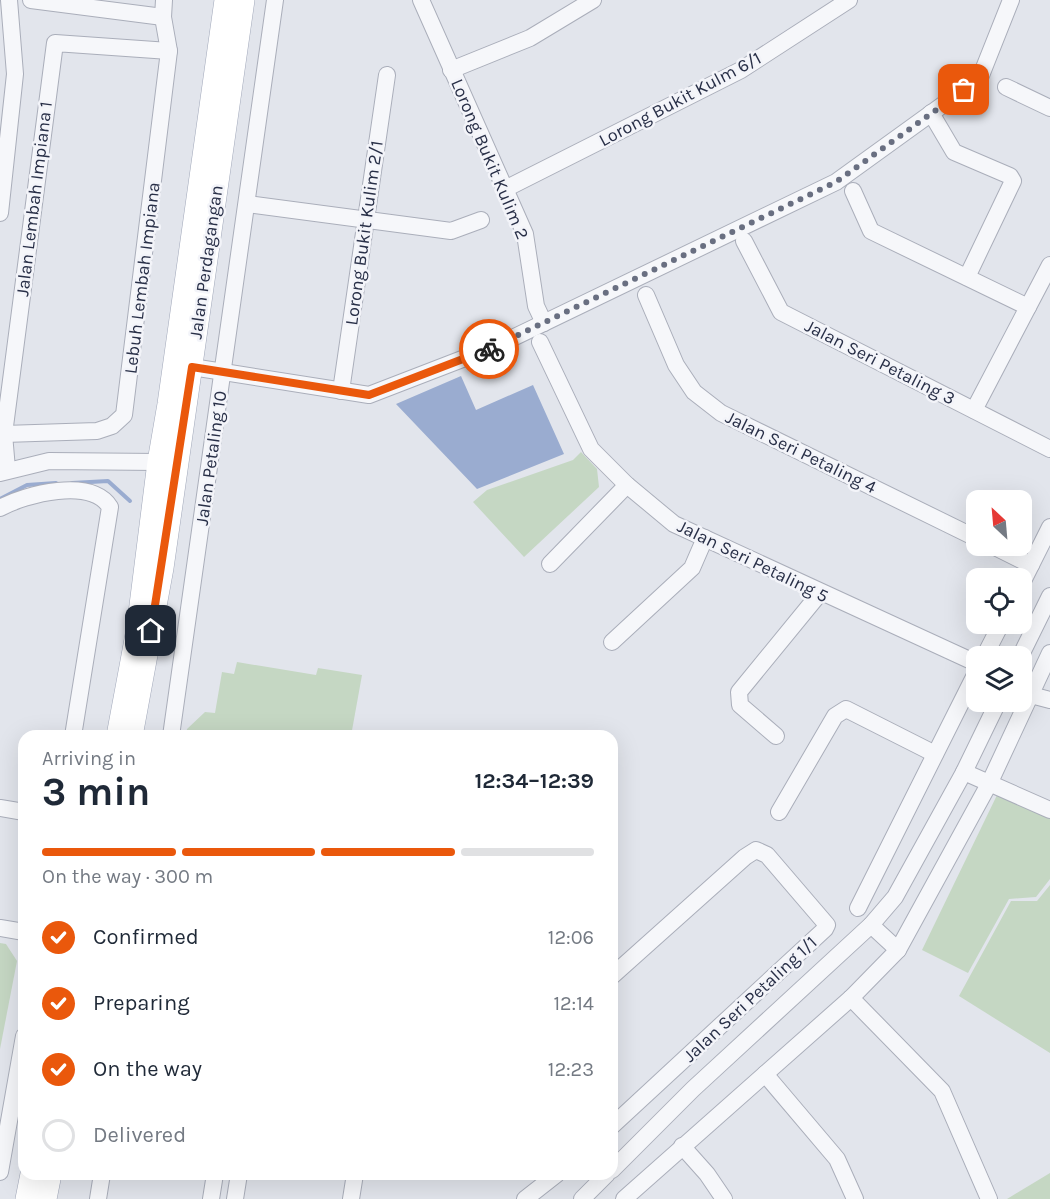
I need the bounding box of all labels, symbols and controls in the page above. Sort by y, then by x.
street label: Lorong Bukit Kulm 6/1 [595,47,765,151]
pin [938,64,989,115]
icon: bag [947,73,980,106]
street label: Lorong Bukit Kulim 2 [446,75,534,243]
street label: Jalan Lembah Impiana 1 [11,100,57,298]
street label: Lorong Bukit Kulim 2/1 [340,139,388,327]
street label: Lebuh Lembah Impiana [119,181,165,375]
street label: Jalan Perdagangan [184,184,228,340]
street label: Jalan Seri Petaling 3 [801,315,959,409]
courier [459,319,519,379]
icon: bike [473,333,506,366]
street label: Jalan Petaling 10 [191,389,231,527]
street label: Jalan Seri Petaling 4 [722,406,880,498]
north arrow [966,490,1032,556]
map controls [966,490,1032,712]
street label: Jalan Seri Petaling 5 [674,515,832,607]
button: locate [966,568,1032,634]
pin [125,605,176,656]
icon: home [134,614,167,647]
button: layers [966,646,1032,712]
text: Arriving in [42,747,136,770]
text: 12:34–12:39 [474,768,594,794]
text: 3 min [42,769,150,815]
text: On the way · 300 m [42,865,213,888]
icon: check [42,921,75,954]
text: Confirmed [93,924,199,950]
text: 12:06 [548,926,594,949]
street label: Jalan Seri Petaling 1/1 [679,931,821,1067]
icon: check [42,987,75,1020]
text: Preparing [93,990,190,1016]
text: 12:14 [553,992,594,1015]
icon: check [42,1053,75,1086]
text: On the way [93,1056,202,1082]
text: 12:23 [548,1058,594,1081]
text: Delivered [93,1122,186,1148]

